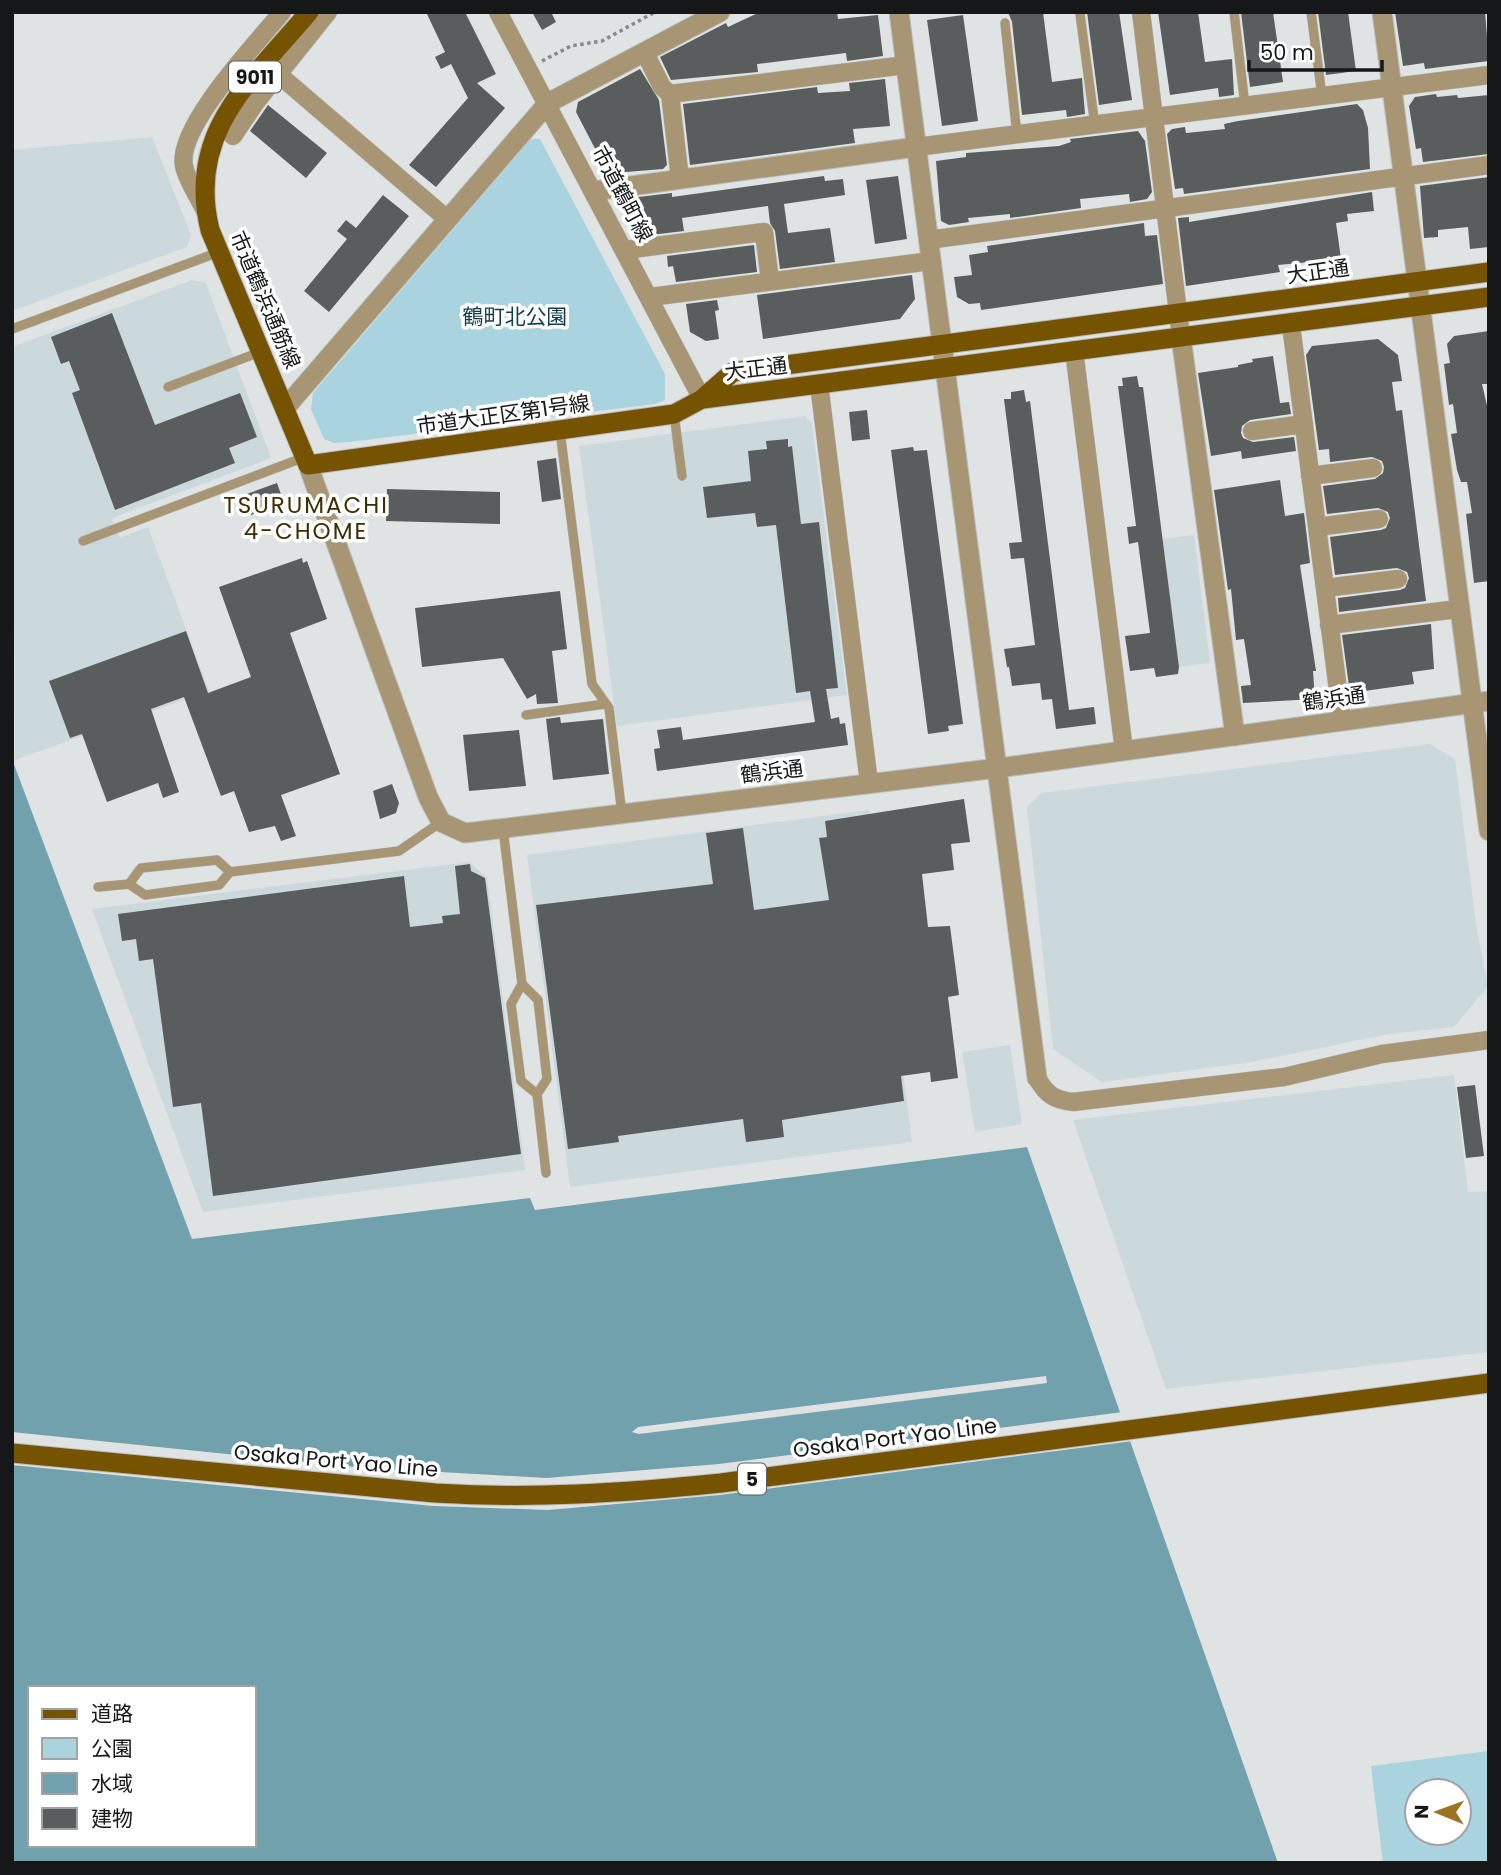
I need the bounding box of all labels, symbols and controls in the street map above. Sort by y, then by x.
scale bar [1249,28,1382,72]
text: 50 m [1260,38,1314,67]
road number: 9011 [229,61,281,92]
street label: 市道鶴町線 [585,141,660,247]
street label: 市道鶴浜通筋線 [223,226,308,373]
street label: 大正通 [1285,253,1351,290]
park label: 鶴町北公園 [463,302,568,331]
street label: 大正通 [723,350,789,387]
street label: 市道大正区第1号線 [414,388,591,441]
district label: TSURUMACHI 4-CHOME [223,489,389,547]
street label: 鶴浜通 [1301,680,1367,717]
street label: 鶴浜通 [739,753,805,790]
street label: Osaka Port Yao Line [791,1411,999,1464]
street label: Osaka Port Yao Line [233,1437,440,1484]
road number: 5 [738,1464,766,1494]
legend [28,1686,256,1847]
text: 道路 [91,1699,133,1728]
text: 公園 [91,1734,133,1763]
text: 水域 [91,1769,133,1798]
north arrow [1403,1777,1473,1847]
text: 建物 [91,1804,133,1833]
text: N [1408,1804,1435,1819]

